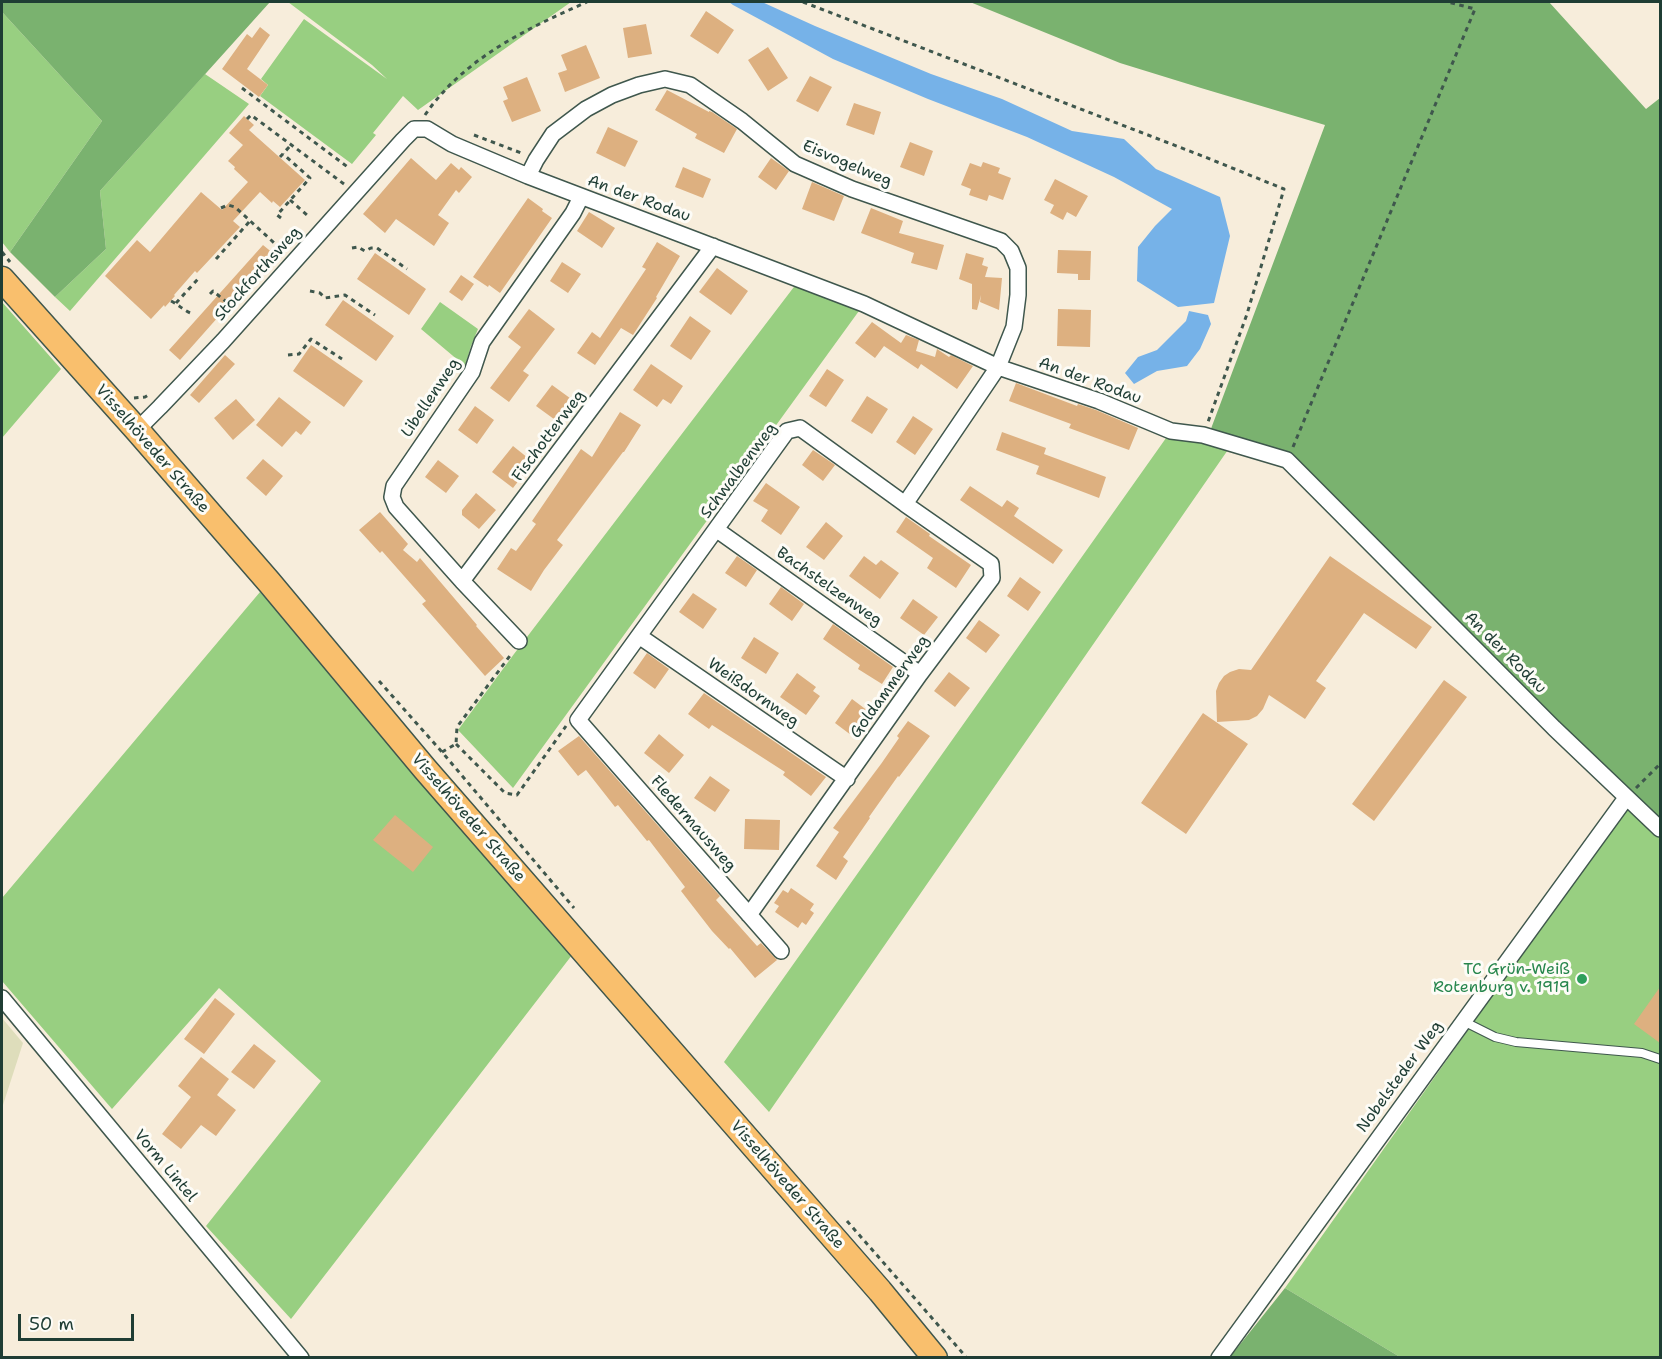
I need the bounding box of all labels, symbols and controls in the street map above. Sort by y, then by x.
street label: Eisvogelweg [799,137,895,191]
street label: An der Rodau [585,172,693,226]
street label: Stockforthsweg [211,223,305,325]
street label: An der Rodau [1036,354,1144,408]
street label: Libellenweg [397,355,465,441]
street label: Visselhöveder Straße [91,381,213,517]
street label: Fischotterweg [508,386,590,486]
street label: Schwalbenweg [697,419,781,523]
street label: Bachstelzenweg [772,543,886,631]
street label: An der Rodau [1460,608,1550,698]
street label: Goldammerweg [846,632,934,742]
street label: Weißdornweg [704,654,802,732]
street label: Visselhöveder Straße [407,750,529,886]
street label: Fledermausweg [646,772,740,876]
place label: TC Grün-Weiß Rotenburg v. 1919 [1433,960,1570,998]
marker: TC Grün-Weiß Rotenburg v. 1919 [1575,972,1589,986]
street label: Nobelsteder Weg [1353,1018,1447,1136]
street label: Visselhöveder Straße [726,1117,848,1253]
street label: Vorm Lintel [129,1126,201,1206]
scale bar [21,1302,136,1340]
text: 50 m [29,1312,74,1336]

